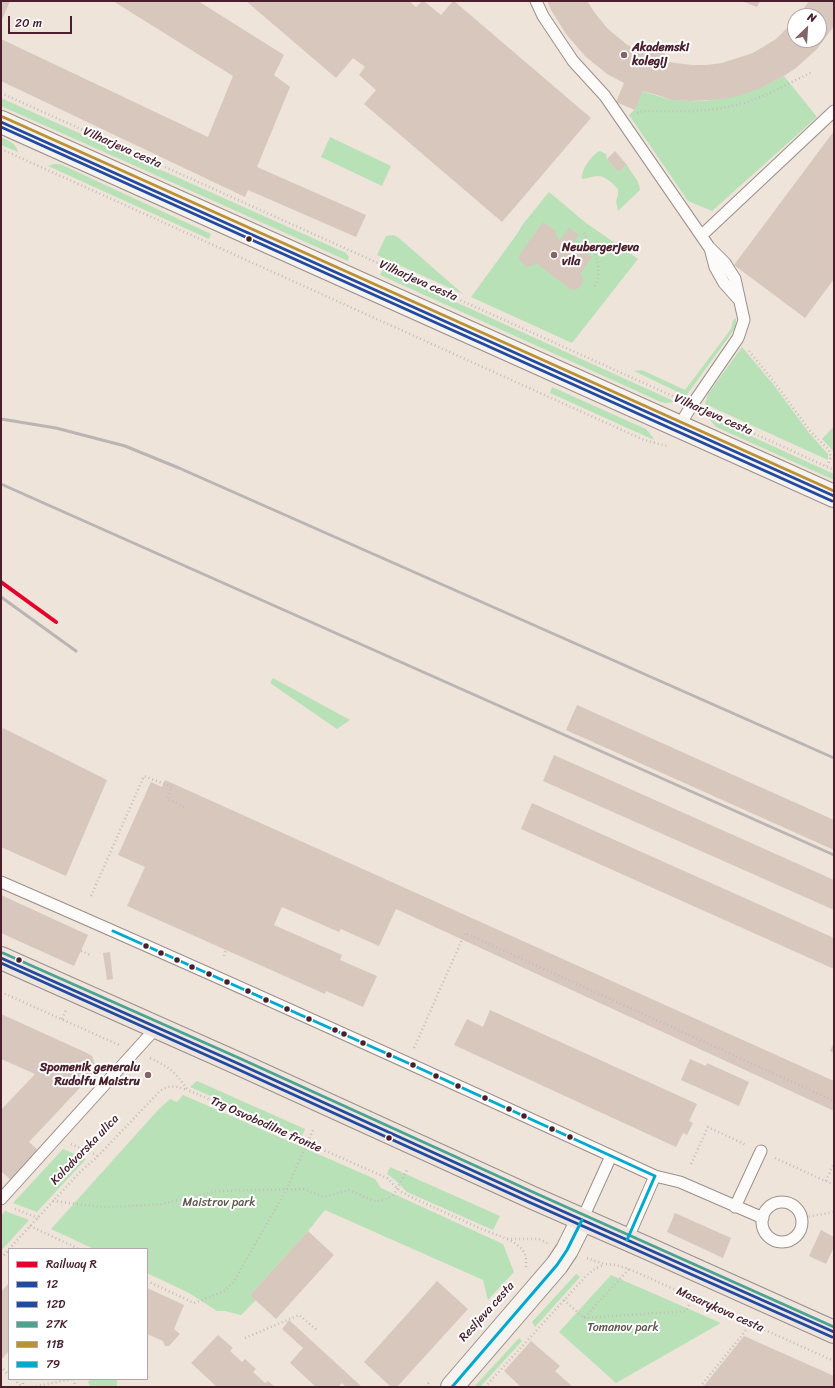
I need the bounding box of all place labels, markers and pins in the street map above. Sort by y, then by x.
place label: Akademski kolegij [632,41,689,69]
marker: Akademski kolegij [619,50,629,60]
unlabelled marker [244,234,254,244]
place label: Neubergerjeva vila [562,241,639,269]
marker: Neubergerjeva vila [549,250,559,260]
unlabelled marker [141,941,151,951]
unlabelled marker [156,948,166,958]
unlabelled marker [14,955,24,965]
unlabelled marker [172,955,182,965]
unlabelled marker [187,962,197,972]
unlabelled marker [204,969,214,979]
unlabelled marker [222,977,232,987]
unlabelled marker [243,986,253,996]
unlabelled marker [261,995,271,1005]
unlabelled marker [282,1004,292,1014]
unlabelled marker [304,1014,314,1024]
unlabelled marker [330,1025,340,1035]
unlabelled marker [339,1029,349,1039]
unlabelled marker [358,1038,368,1048]
unlabelled marker [384,1050,394,1060]
unlabelled marker [408,1060,418,1070]
place label: Spomenik generalu Rudolfu Maistru [40,1061,140,1089]
marker: Spomenik generalu Rudolfu Maistru [143,1070,153,1080]
unlabelled marker [431,1071,441,1081]
unlabelled marker [453,1081,463,1091]
unlabelled marker [480,1093,490,1103]
unlabelled marker [504,1104,514,1114]
unlabelled marker [519,1111,529,1121]
unlabelled marker [547,1124,557,1134]
unlabelled marker [565,1132,575,1142]
unlabelled marker [384,1133,394,1143]

